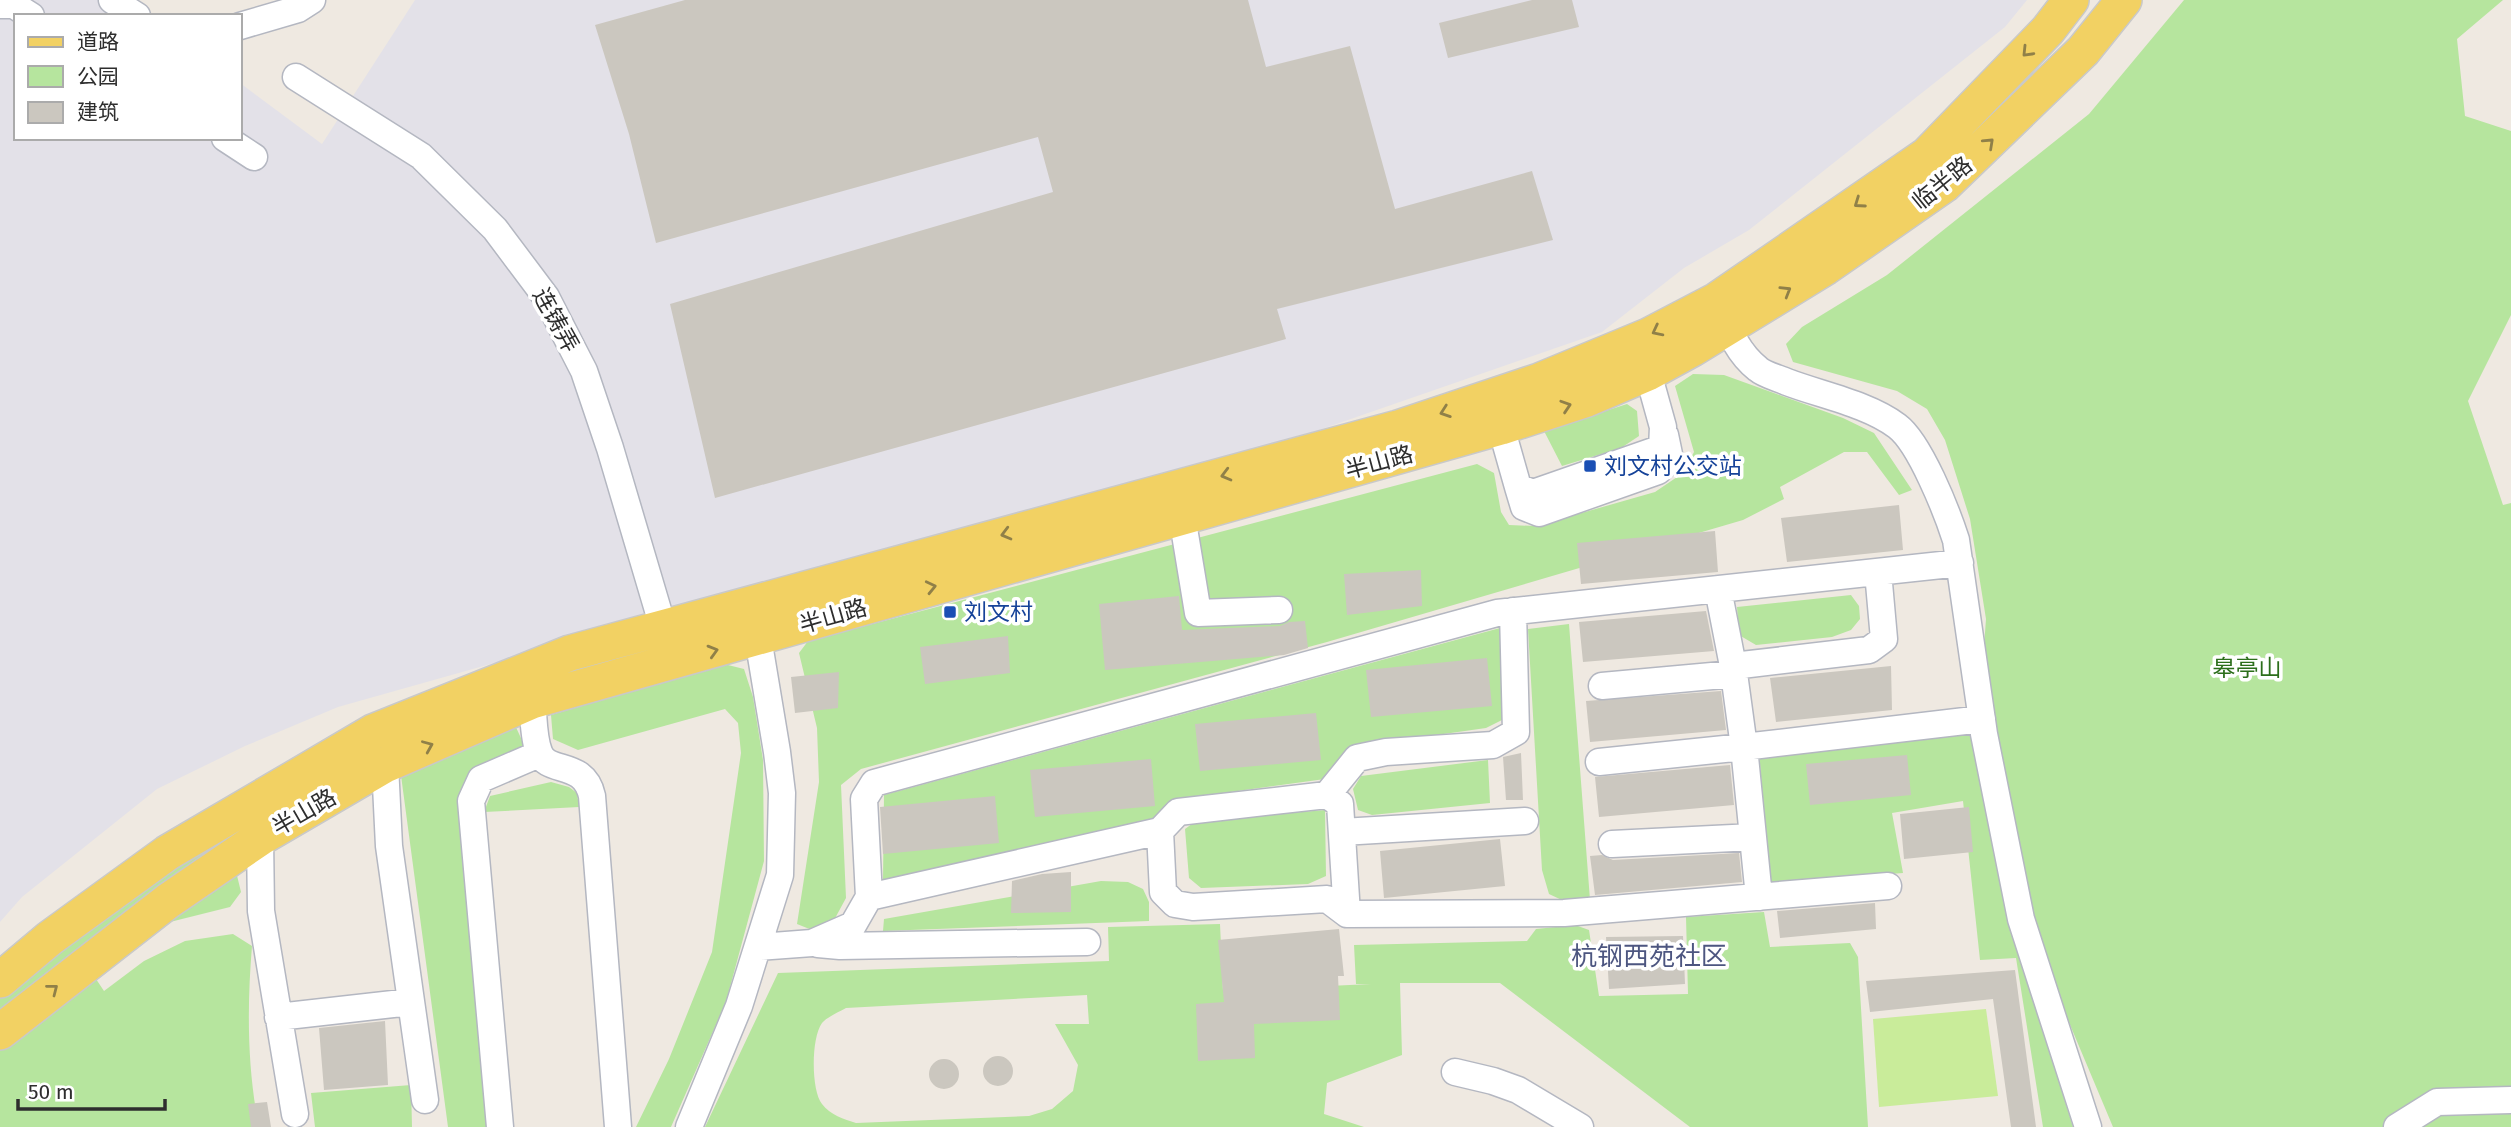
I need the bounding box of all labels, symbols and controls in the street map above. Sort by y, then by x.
legend [14,14,242,140]
text: 道路 [77,29,119,55]
one-way arrow [2023,44,2036,57]
text: 公园 [77,64,119,90]
text: 建筑 [77,99,119,125]
one-way arrow [1981,139,1994,152]
street label: 临半路 [1906,150,1978,216]
one-way arrow [1853,195,1866,208]
street label: 连铸弄 [527,283,585,357]
one-way arrow [1778,287,1791,300]
one-way arrow [1652,323,1664,337]
one-way arrow [1559,400,1572,414]
one-way arrow [1439,404,1451,419]
street label: 半山路 [1342,440,1416,484]
place label: 刘文村公交站 [1604,452,1742,480]
marker: 刘文村公交站 [1582,458,1598,474]
one-way arrow [1220,467,1232,481]
one-way arrow [1000,526,1012,541]
one-way arrow [925,581,937,596]
street label: 半山路 [796,593,870,639]
place label: 刘文村 [964,598,1033,626]
marker: 刘文村 [942,604,958,620]
one-way arrow [706,644,718,659]
park label: 皋亭山 [2213,654,2282,682]
one-way arrow [421,741,433,755]
street label: 半山路 [267,783,341,841]
district label: 杭钢西苑社区 [1571,941,1727,972]
one-way arrow [45,985,58,998]
scale bar [18,1068,164,1112]
text: 50 m [28,1079,74,1105]

